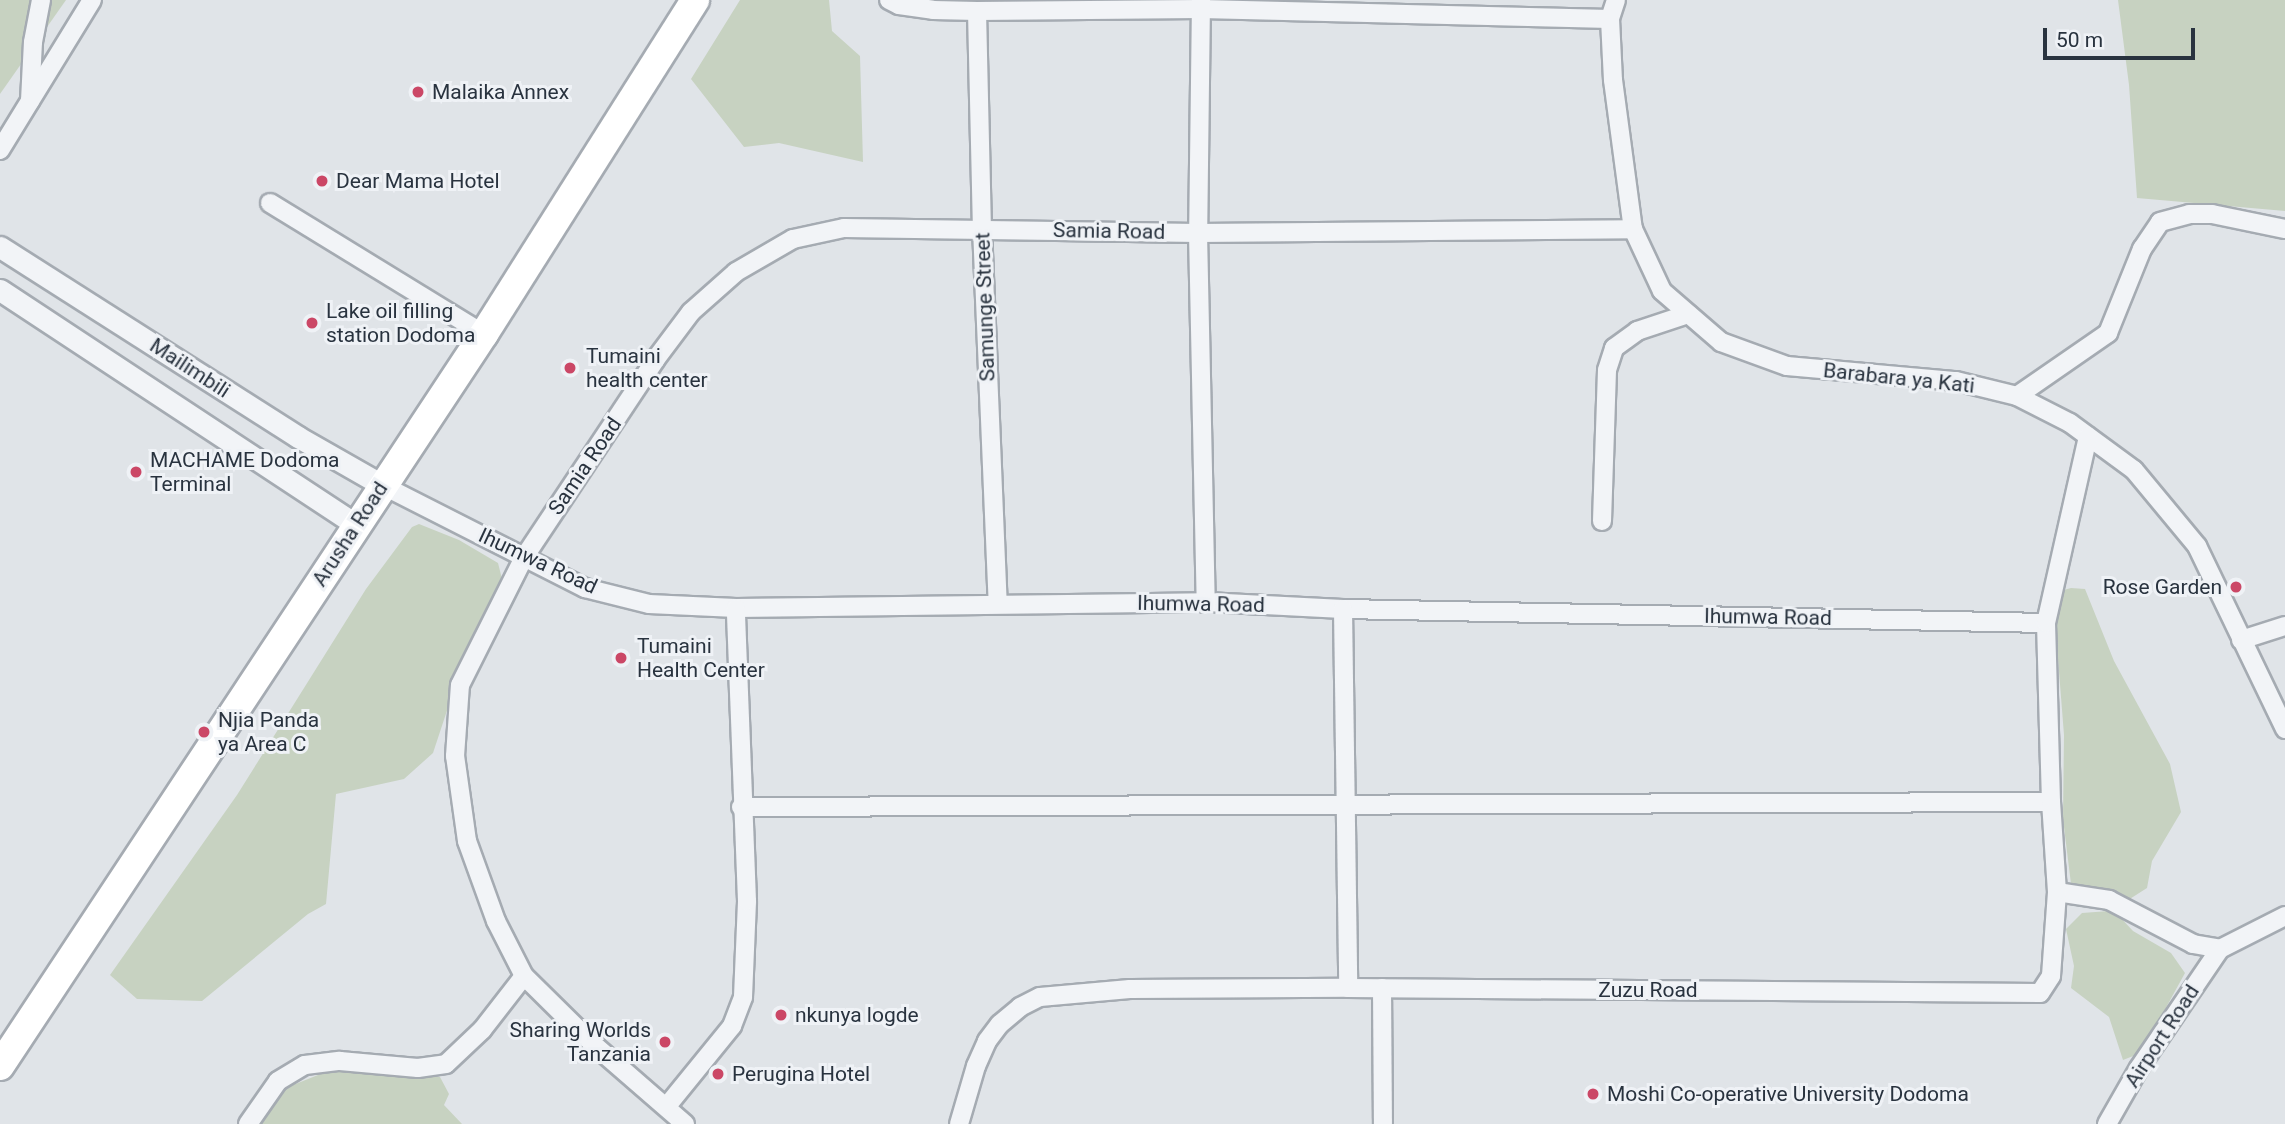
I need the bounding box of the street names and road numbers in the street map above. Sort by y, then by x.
street label: Samia Road [1053,217,1165,245]
street label: Samunge Street [970,232,1000,382]
street label: Mailimbili [145,333,235,403]
street label: Barabara ya Kati [1822,358,1976,398]
street label: Samia Road [543,412,627,520]
street label: Arusha Road [307,477,393,591]
street label: Ihumwa Road [475,523,601,599]
street label: Ihumwa Road [1137,590,1265,618]
street label: Ihumwa Road [1704,603,1832,631]
street label: Zuzu Road [1598,977,1698,1003]
street label: Airport Road [2119,980,2205,1092]

